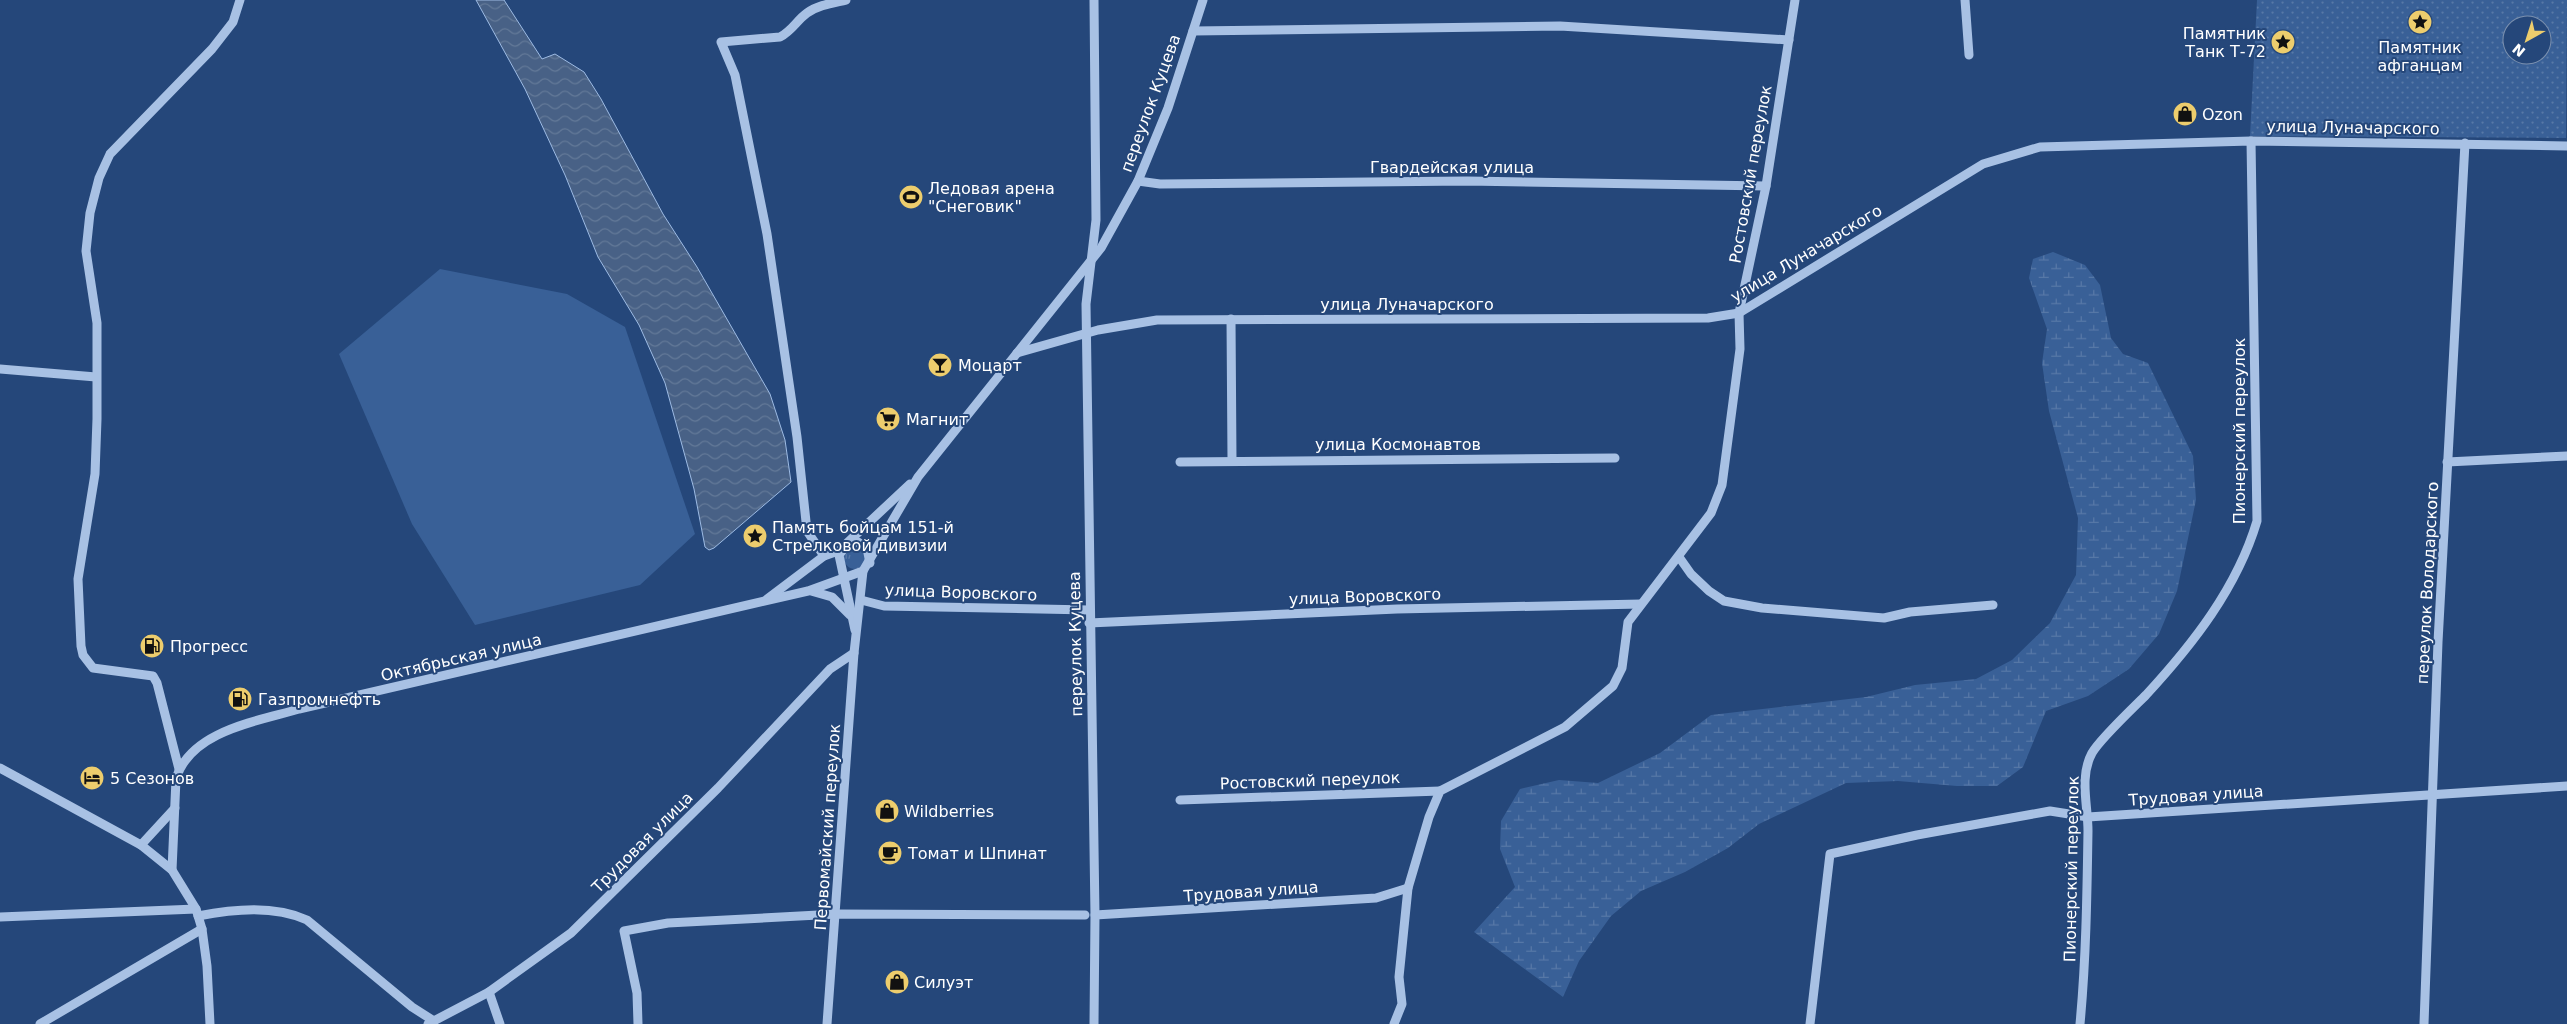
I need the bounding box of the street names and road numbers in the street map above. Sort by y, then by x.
street label: переулок Куцева [1117,32,1184,175]
street label: Ростовский переулок [1725,83,1776,265]
street label: улица Луначарского [2266,116,2440,139]
street label: Гвардейская улица [1370,158,1534,177]
street label: улица Луначарского [1727,201,1886,306]
street label: улица Луначарского [1320,295,1494,314]
street label: Пионерский переулок [2230,337,2249,524]
street label: улица Космонавтов [1315,435,1481,454]
street label: переулок Володарского [2413,481,2442,685]
street label: переулок Куцева [1065,571,1086,717]
street label: улица Воровского [884,580,1038,605]
street label: улица Воровского [1288,584,1442,609]
street label: Октябрьская улица [379,630,543,685]
street label: Первомайский переулок [811,723,844,931]
street label: Ростовский переулок [1219,768,1401,793]
street label: Пионерский переулок [2060,775,2083,962]
street label: Трудовая улица [2127,781,2264,810]
street label: Трудовая улица [587,788,697,898]
street label: Трудовая улица [1182,877,1319,906]

